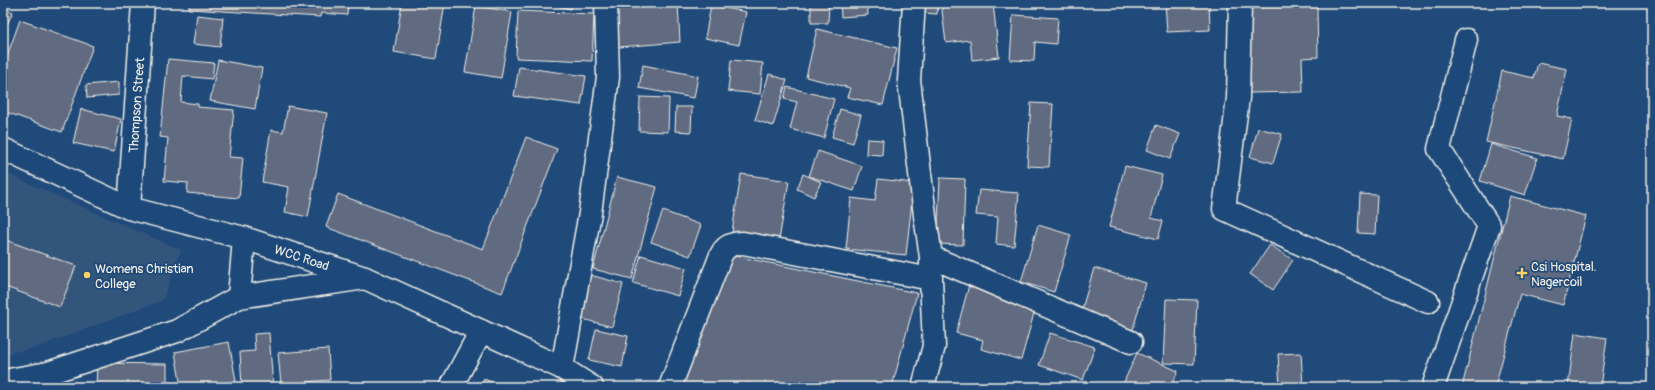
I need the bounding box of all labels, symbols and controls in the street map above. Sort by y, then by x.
street label: Thompson Street [126,56,148,154]
street label: WCC Road [272,242,331,275]
place label: Csi Hospital. Nagercoil [1531,259,1597,290]
place label: Womens Christian College [95,261,194,292]
marker: Csi Hospital. Nagercoil [1516,267,1528,279]
marker: Womens Christian College [82,270,92,280]

